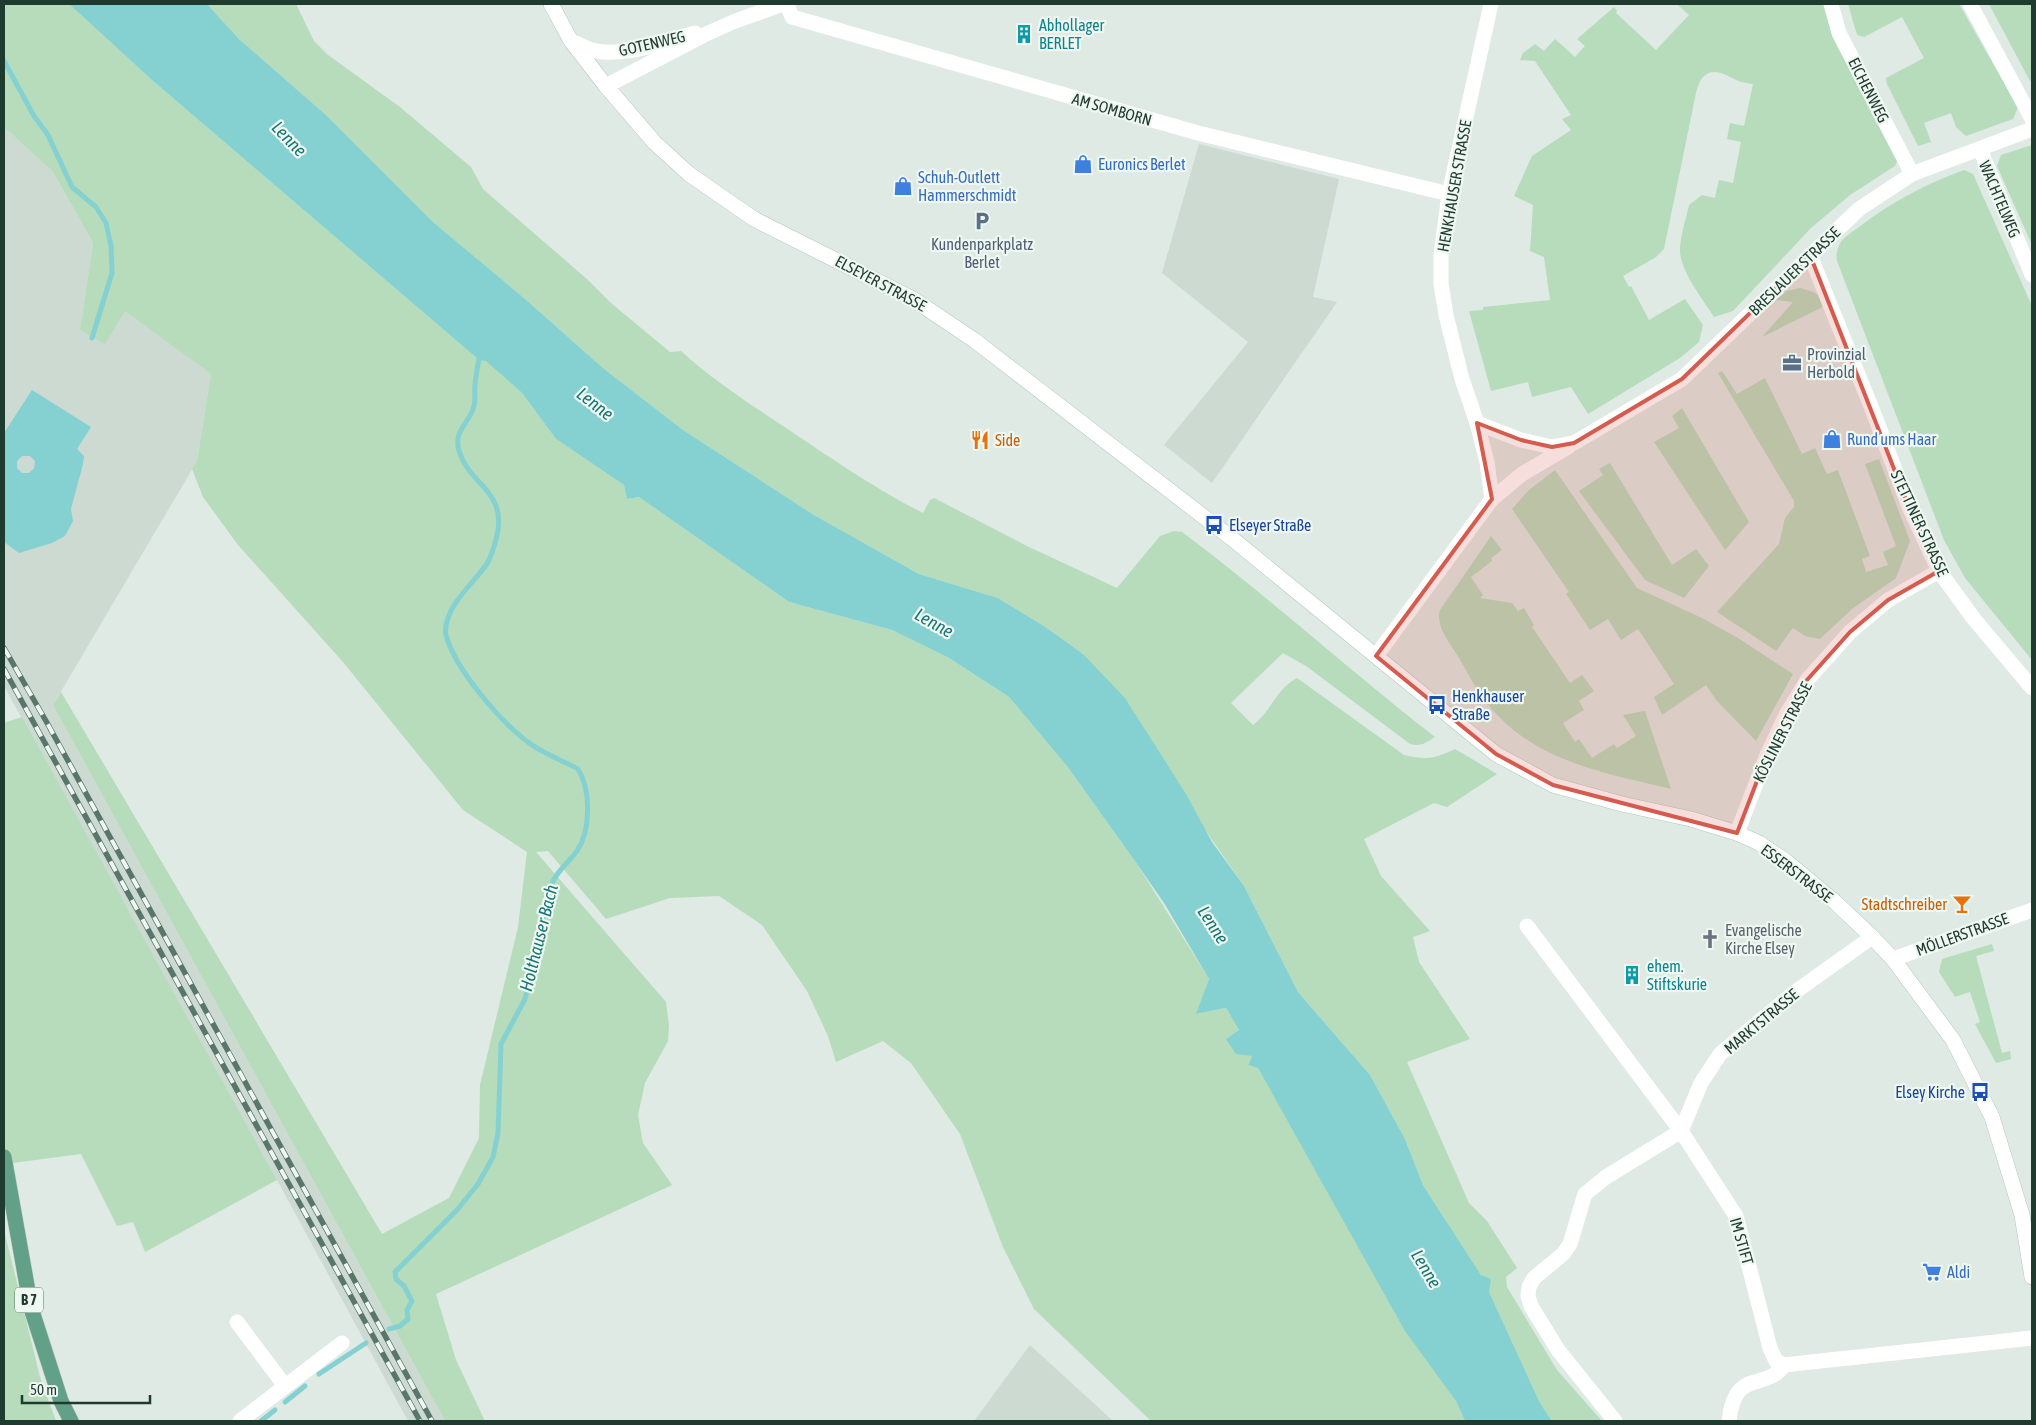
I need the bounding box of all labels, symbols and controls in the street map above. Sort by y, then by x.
place label: Abhollager BERLET [1039,16,1104,52]
building icon: Abhollager BERLET [1013,23,1035,45]
street label: GOTENWEG [617,27,687,59]
street label: EICHENWEG [1845,54,1893,126]
street label: AM SOMBORN [1070,89,1154,129]
water label: Lenne [268,117,311,161]
street label: HENKHAUSER STRASSE [1434,119,1474,253]
shop icon: Euronics Berlet [1072,153,1094,175]
place label: Euronics Berlet [1098,155,1186,173]
street label: WACHTELWEG [1976,158,2024,240]
place label: Schuh-Outlett Hammerschmidt [918,168,1017,204]
shop icon: Schuh-Outlett Hammerschmidt [892,175,914,197]
parking icon: Kundenparkplatz Berlet [971,210,993,232]
street label: BRESLAUER STRASSE [1745,223,1843,319]
place label: Kundenparkplatz Berlet [931,235,1033,271]
street label: ELSEYER STRASSE [832,251,930,315]
place label: Provinzial Herbold [1807,345,1867,381]
office icon: Provinzial Herbold [1781,352,1803,374]
water label: Lenne [573,383,618,424]
shop icon: Rund ums Haar [1821,428,1843,450]
restaurant icon: Side [969,429,991,451]
place label: Rund ums Haar [1847,430,1937,448]
place label: Side [995,431,1020,449]
street label: STETTINER STRASSE [1888,467,1953,579]
bus stop icon: Elseyer Straße [1203,514,1225,536]
place label: Elseyer Straße [1229,516,1311,535]
water label: Lenne [911,603,957,642]
street label: KÖSLINER STRASSE [1749,679,1815,785]
place label: Henkhauser Straße [1452,687,1524,723]
bus stop icon: Henkhauser Straße [1426,694,1448,716]
street label: ESSERSTRASSE [1758,840,1836,906]
water label: Holthauser Bach [515,882,562,993]
bar icon: Stadtschreiber [1951,893,1973,915]
place label: Stadtschreiber [1861,895,1947,913]
water label: Lenne [1194,902,1233,948]
street label: MÖLLERSTRASSE [1913,909,2011,959]
place label: Evangelische Kirche Elsey [1725,921,1802,958]
church icon: Evangelische Kirche Elsey [1699,928,1721,950]
place label: ehem. Stiftskurie [1647,957,1707,993]
building icon: ehem. Stiftskurie [1621,964,1643,986]
street label: MARKTSTRASSE [1720,985,1802,1057]
bus stop icon: Elsey Kirche [1969,1081,1991,1103]
place label: Elsey Kirche [1895,1083,1965,1102]
street label: IM STIFT [1727,1215,1757,1267]
water label: Lenne [1407,1246,1446,1292]
supermarket icon: Aldi [1921,1261,1943,1283]
place label: Aldi [1947,1263,1970,1281]
road number: B 7 [15,1288,43,1312]
scale bar [22,1372,150,1404]
text: 50 m [30,1381,57,1398]

